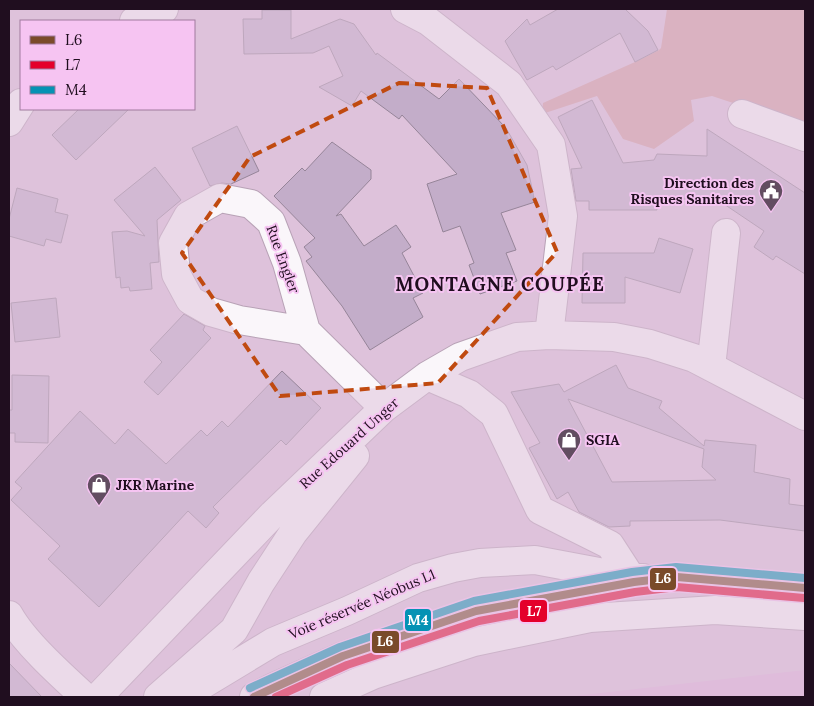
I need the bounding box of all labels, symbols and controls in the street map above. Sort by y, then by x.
legend [20,20,195,110]
text: L6 [65,30,82,49]
text: L7 [65,55,80,74]
text: M4 [65,80,87,99]
place label: Direction des Risques Sanitaires [631,174,754,208]
public building icon: Direction des Risques Sanitaires [758,178,784,212]
street label: Rue Engler [262,222,304,296]
district label: MONTAGNE COUPÉE [395,272,605,296]
street label: Rue Edouard Unger [296,394,402,492]
shop icon: SGIA [556,427,582,461]
place label: SGIA [586,431,620,449]
shop icon: JKR Marine [86,472,112,506]
place label: JKR Marine [116,476,195,494]
street label: Voie réservée Néobus L1 [285,565,438,643]
line badge: L6 [649,567,677,591]
text: L6 [655,569,671,587]
line badge: L7 [519,599,548,623]
text: L7 [527,602,542,620]
line badge: M4 [404,608,432,632]
text: M4 [407,611,429,629]
line badge: L6 [371,630,400,654]
text: L6 [377,632,393,650]

